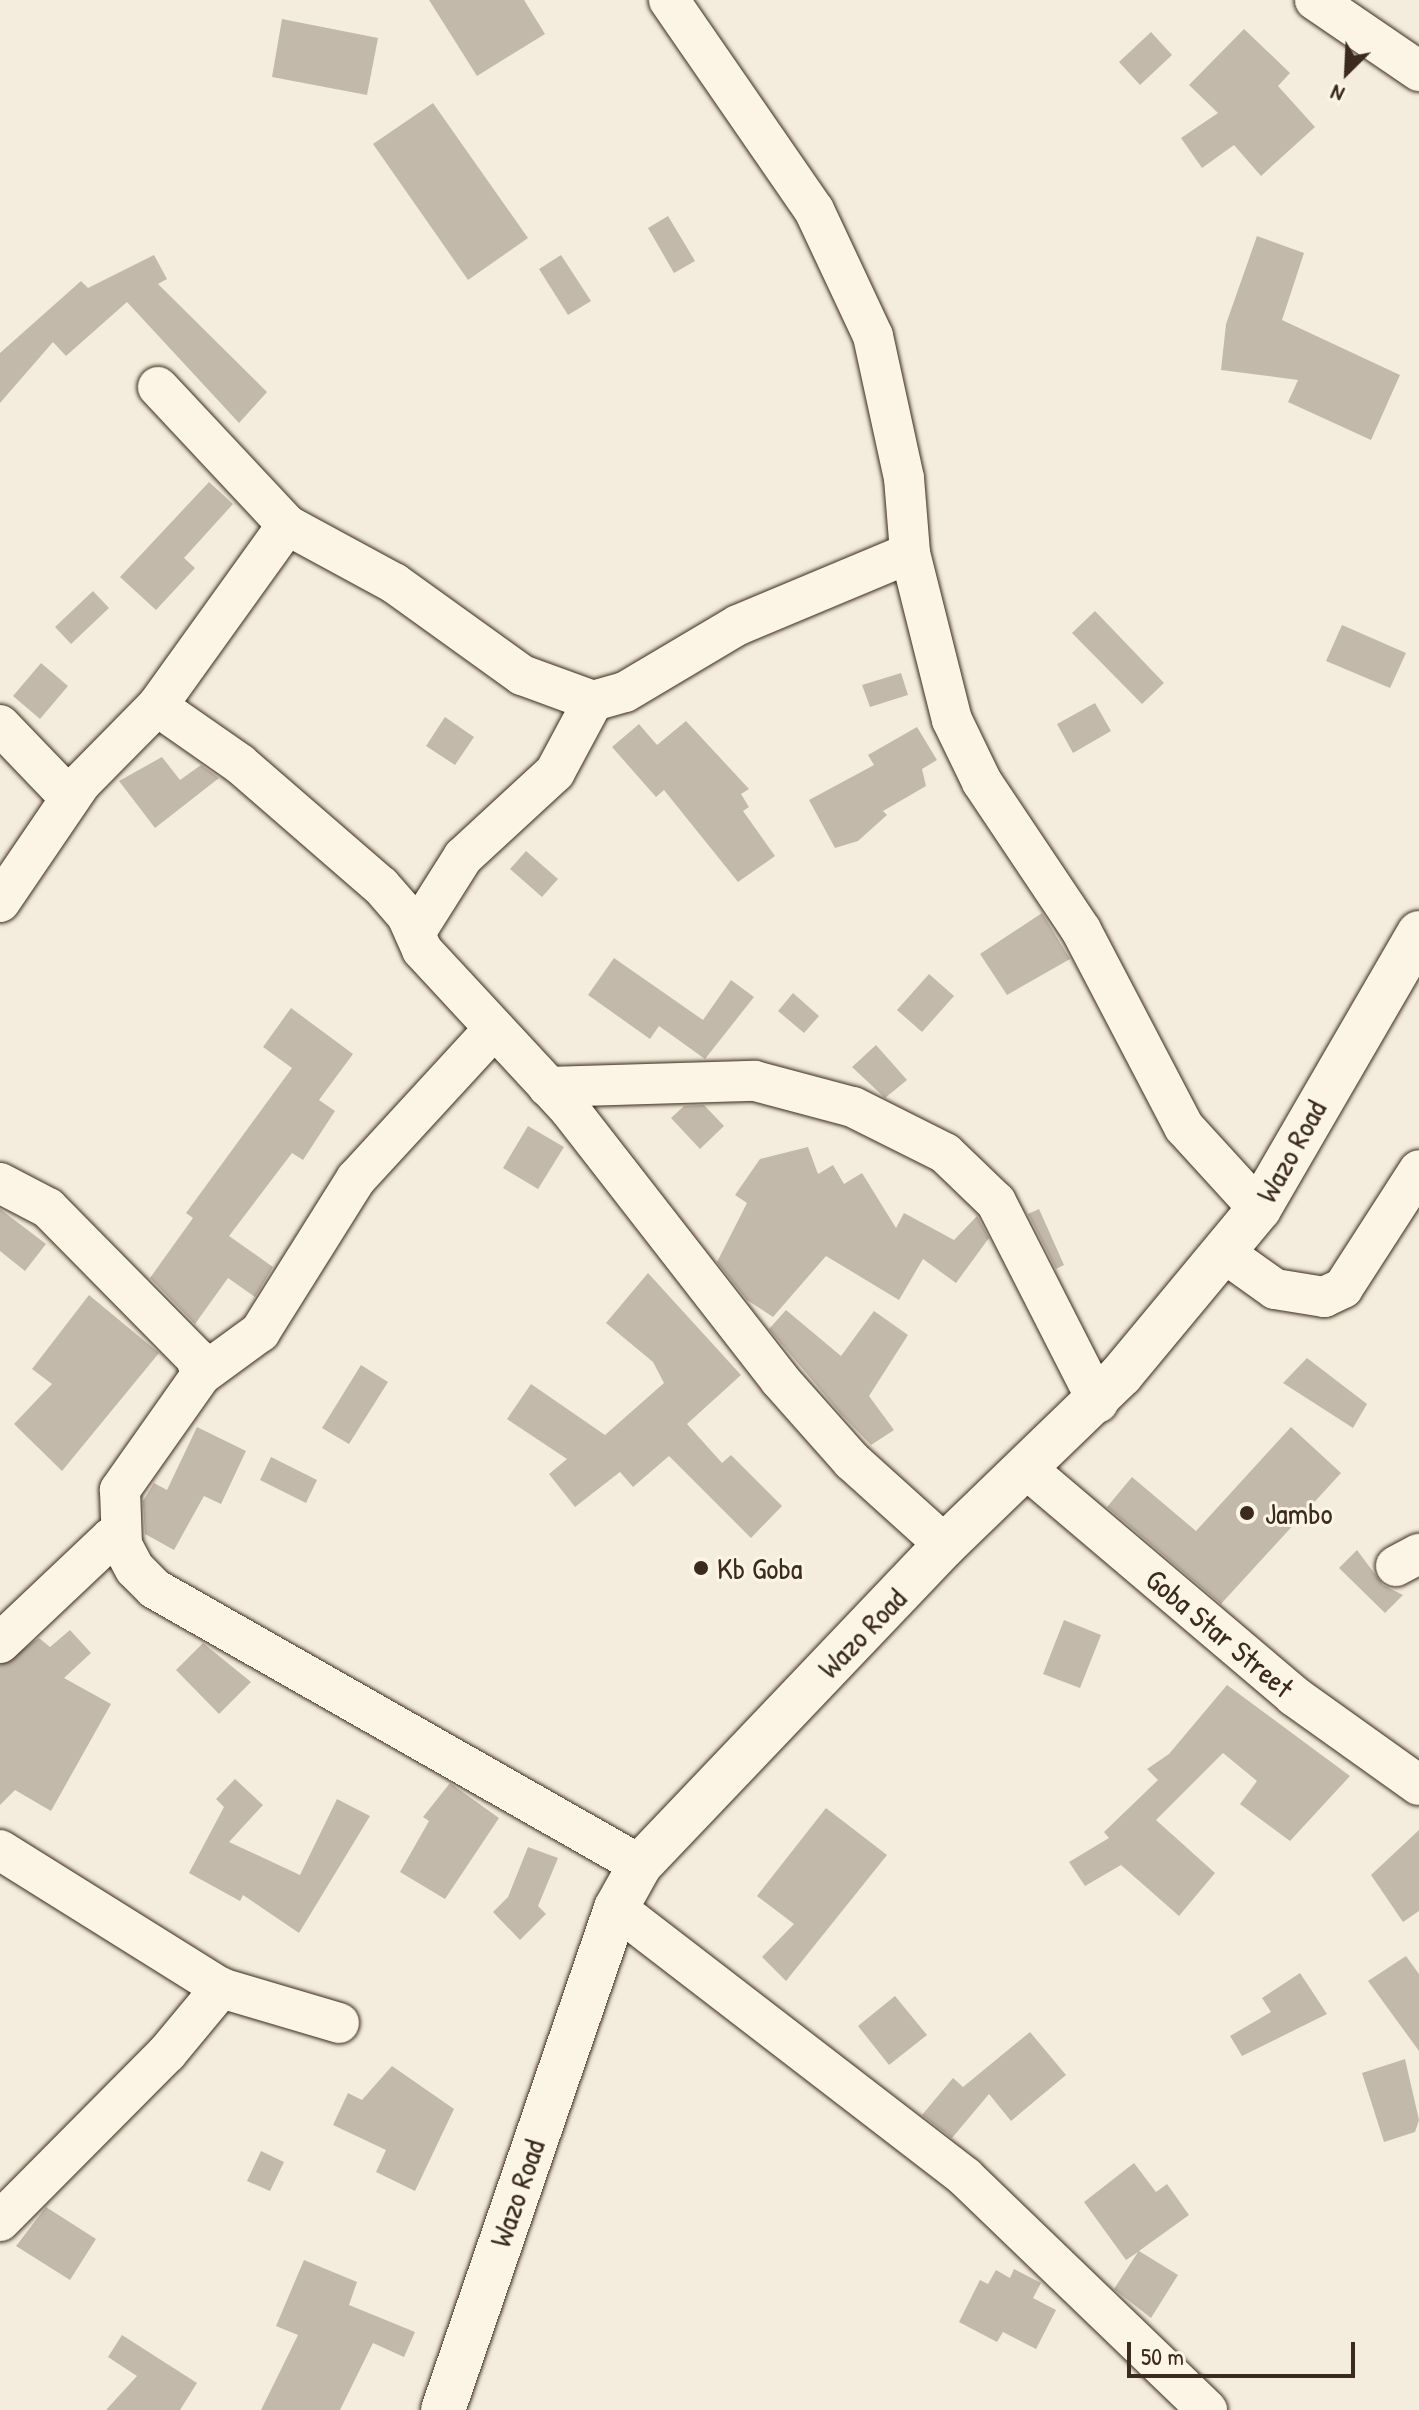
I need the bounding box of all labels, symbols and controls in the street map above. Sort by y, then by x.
north arrow [1307,32,1387,112]
text: N [1326,78,1349,110]
street label: Wazo Road [1248,1094,1334,1208]
place label: Jambo [1265,1495,1333,1531]
marker: Jambo [1236,1502,1258,1524]
place label: Kb Goba [717,1550,803,1586]
marker: Kb Goba [692,1559,710,1577]
street label: Goba Star Street [1139,1561,1301,1705]
street label: Wazo Road [810,1580,914,1686]
street label: Wazo Road [482,2135,552,2251]
scale bar [1131,2326,1359,2376]
text: 50 m [1141,2340,1184,2372]

